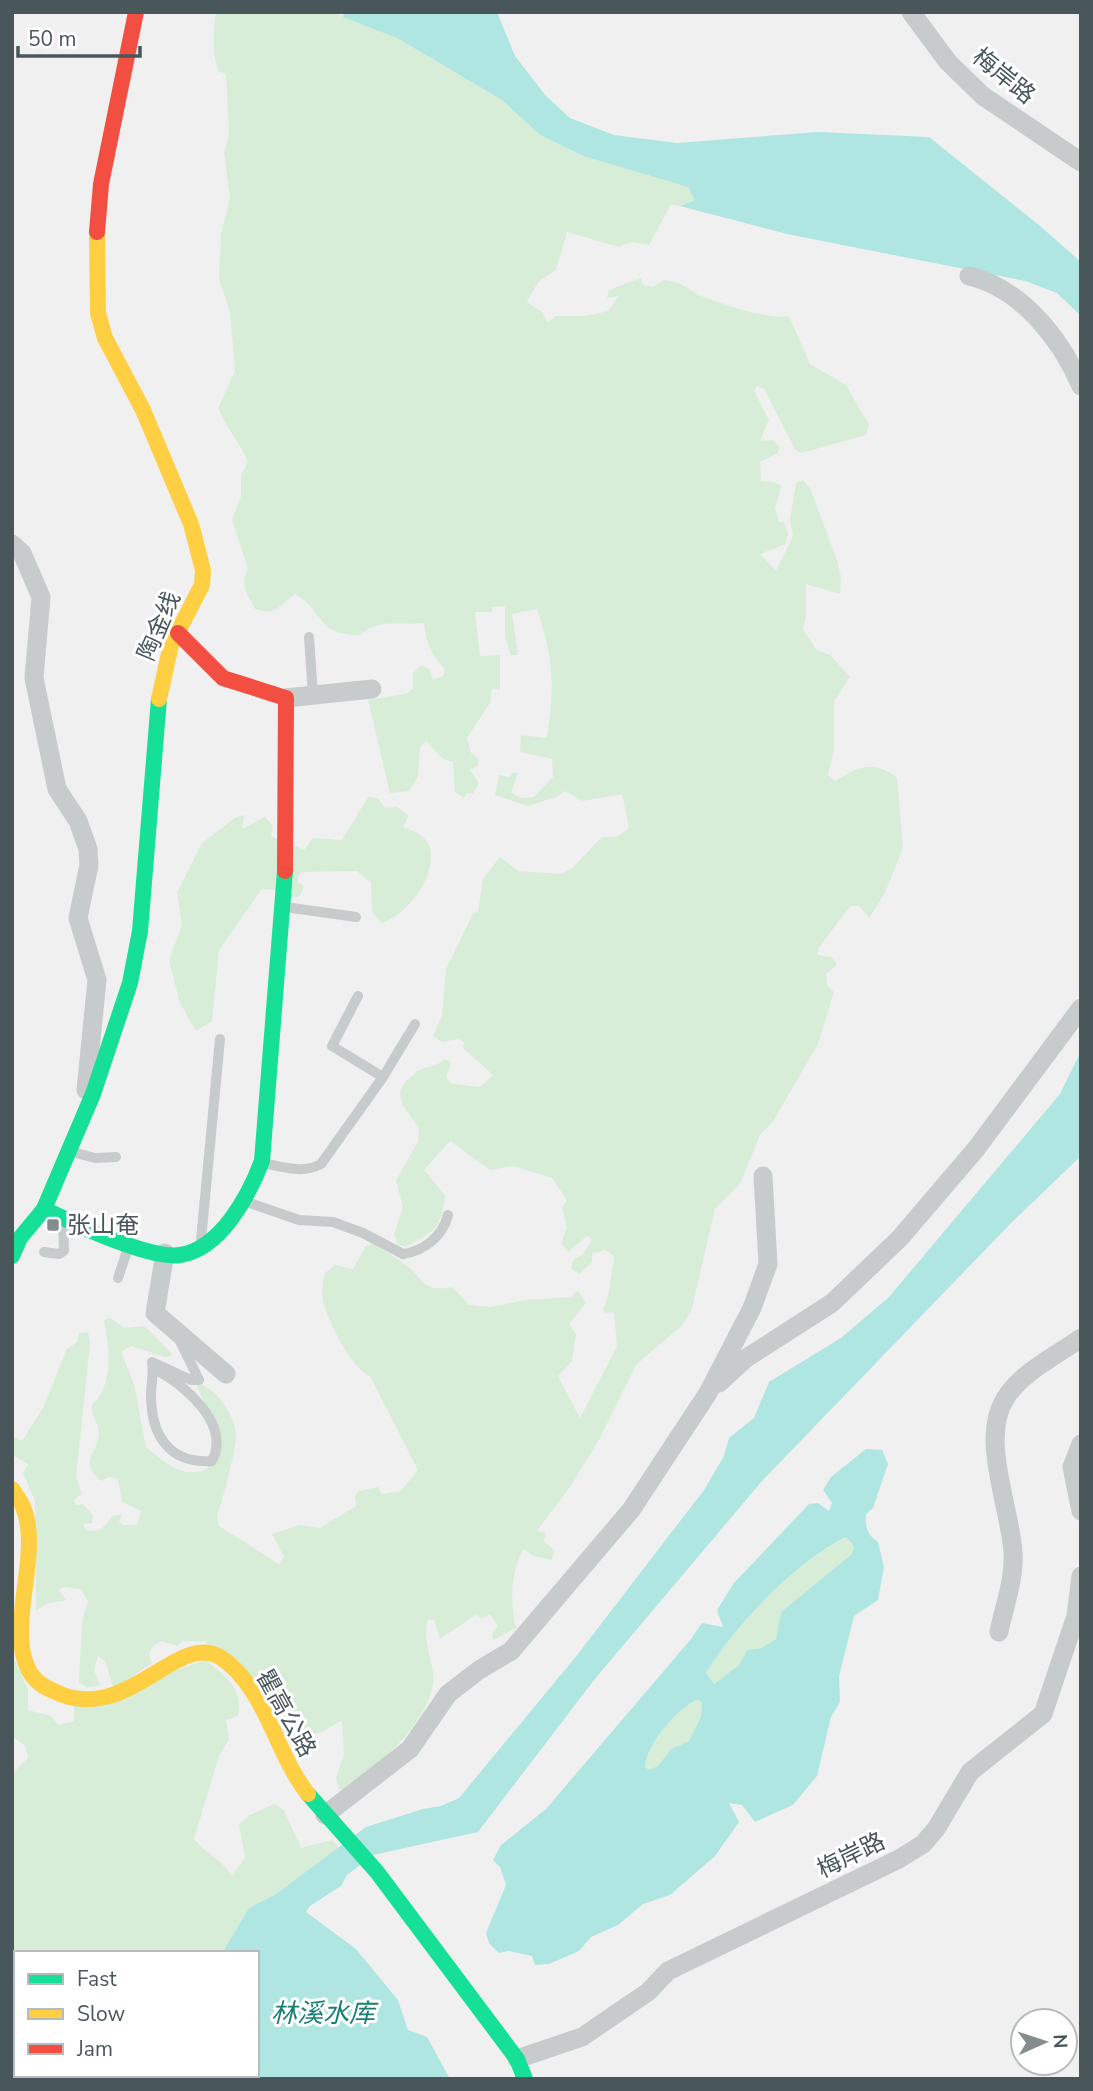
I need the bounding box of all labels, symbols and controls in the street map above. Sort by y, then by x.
scale bar [18,14,140,58]
text: 50 m [28,25,77,53]
street label: 梅岸路 [966,41,1042,111]
street label: 陶金线 [130,587,188,665]
place label: 张山奄 [67,1209,139,1241]
marker: 张山奄 [45,1217,61,1233]
street label: 瞿高公路 [249,1663,323,1763]
street label: 梅岸路 [812,1825,890,1885]
legend [14,1951,259,2077]
text: Fast [77,1965,117,1993]
water label: 林溪水库 [271,1996,379,2031]
text: Slow [77,2000,126,2028]
north arrow [1009,2007,1079,2077]
text: N [1047,2033,1073,2049]
text: Jam [76,2035,113,2063]

